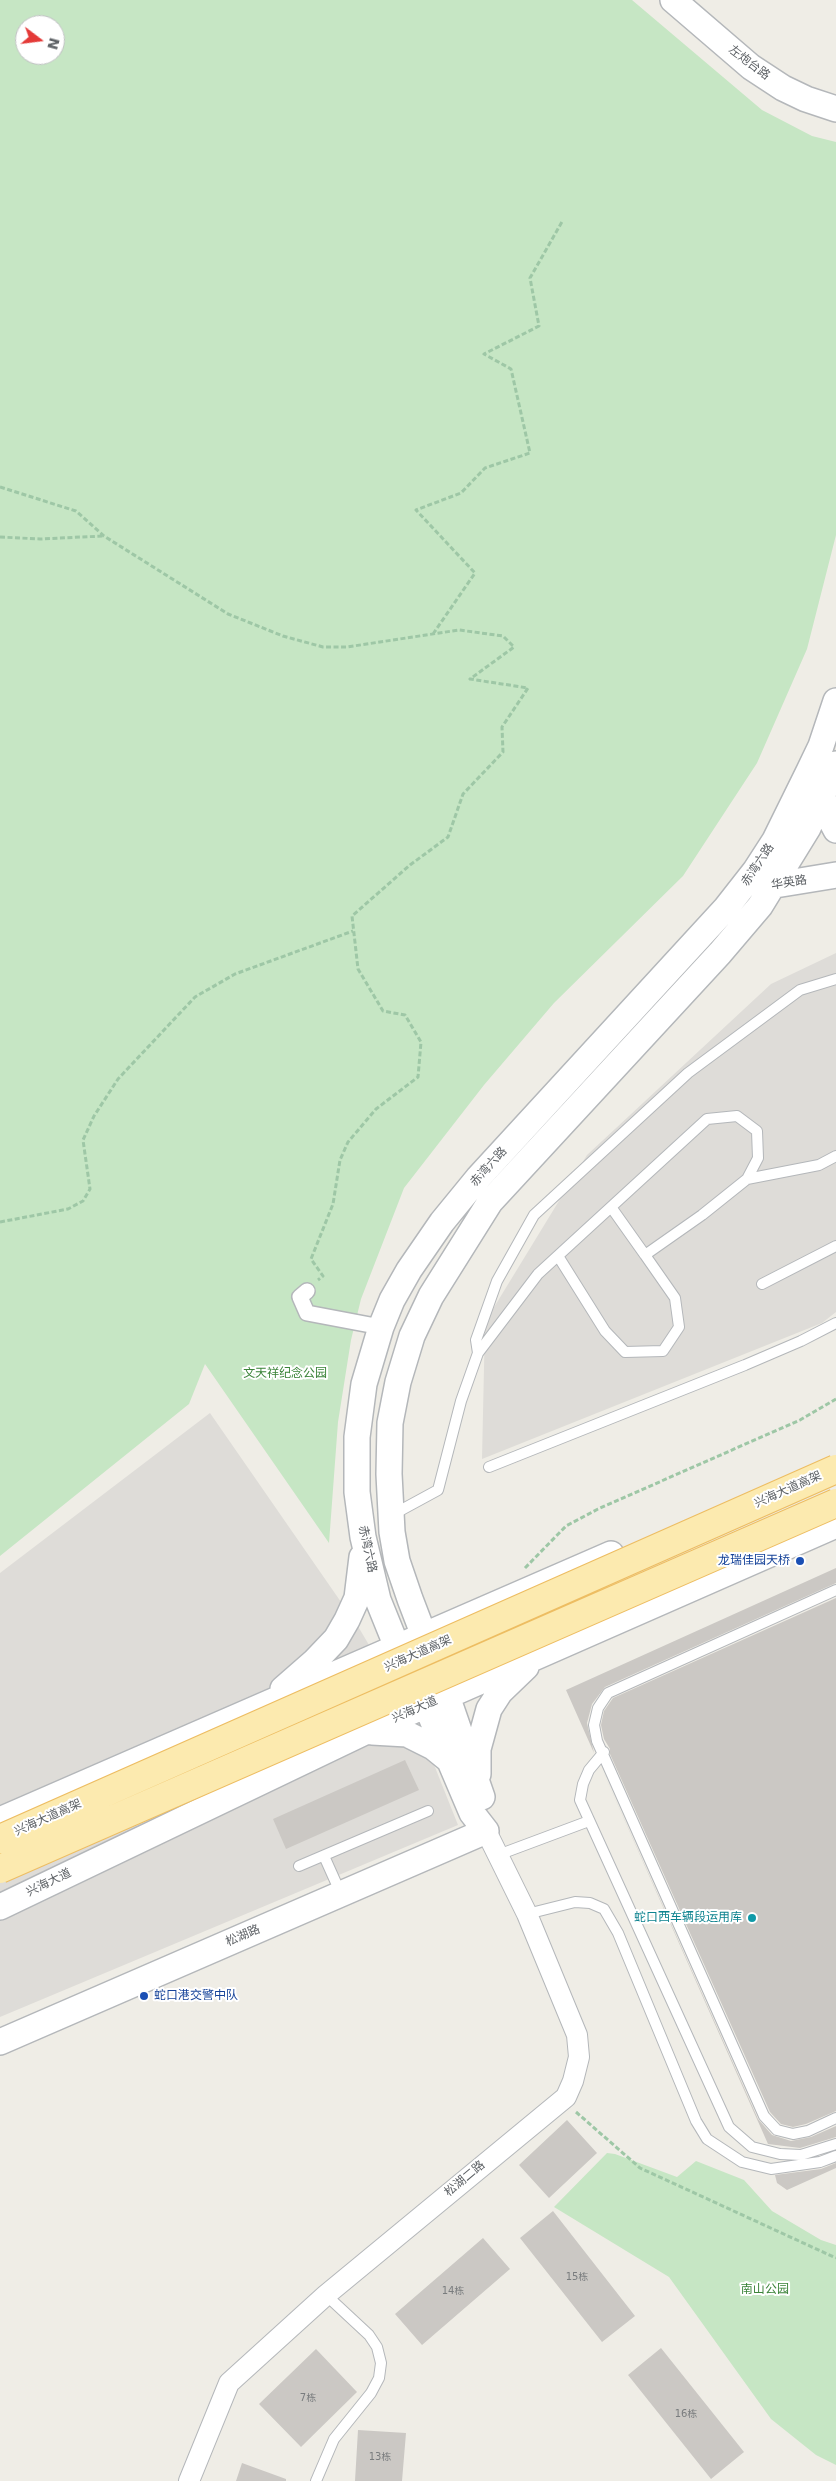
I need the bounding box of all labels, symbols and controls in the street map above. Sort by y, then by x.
north arrow [15,15,65,65]
text: N [44,36,63,51]
street label: 左炮台路 [725,43,773,83]
street label: 赤湾六路 [739,841,777,889]
street label: 华英路 [770,873,808,893]
street label: 赤湾六路 [468,1144,510,1190]
park label: 文天祥纪念公园 [243,1367,327,1381]
street label: 兴海大道高架 [752,1469,824,1511]
street label: 赤湾六路 [355,1524,379,1574]
place label: 龙瑞佳园天桥 [718,1554,790,1568]
marker: 龙瑞佳园天桥 [794,1555,806,1567]
street label: 兴海大道高架 [382,1633,454,1675]
street label: 兴海大道 [390,1694,440,1726]
street label: 兴海大道高架 [12,1797,84,1839]
street label: 兴海大道 [24,1866,74,1900]
place label: 蛇口西车辆段运用库 [634,1911,742,1925]
marker: 蛇口西车辆段运用库 [746,1912,758,1924]
street label: 松湖路 [224,1922,262,1950]
place label: 蛇口港交警中队 [154,1989,238,2003]
marker: 蛇口港交警中队 [138,1990,150,2002]
street label: 松湖二路 [442,2158,488,2200]
house number: 15栋 [566,2271,588,2283]
park label: 南山公园 [741,2283,789,2297]
house number: 14栋 [442,2285,464,2297]
house number: 7栋 [300,2392,316,2404]
house number: 16栋 [675,2408,697,2420]
house number: 13栋 [369,2451,391,2463]

